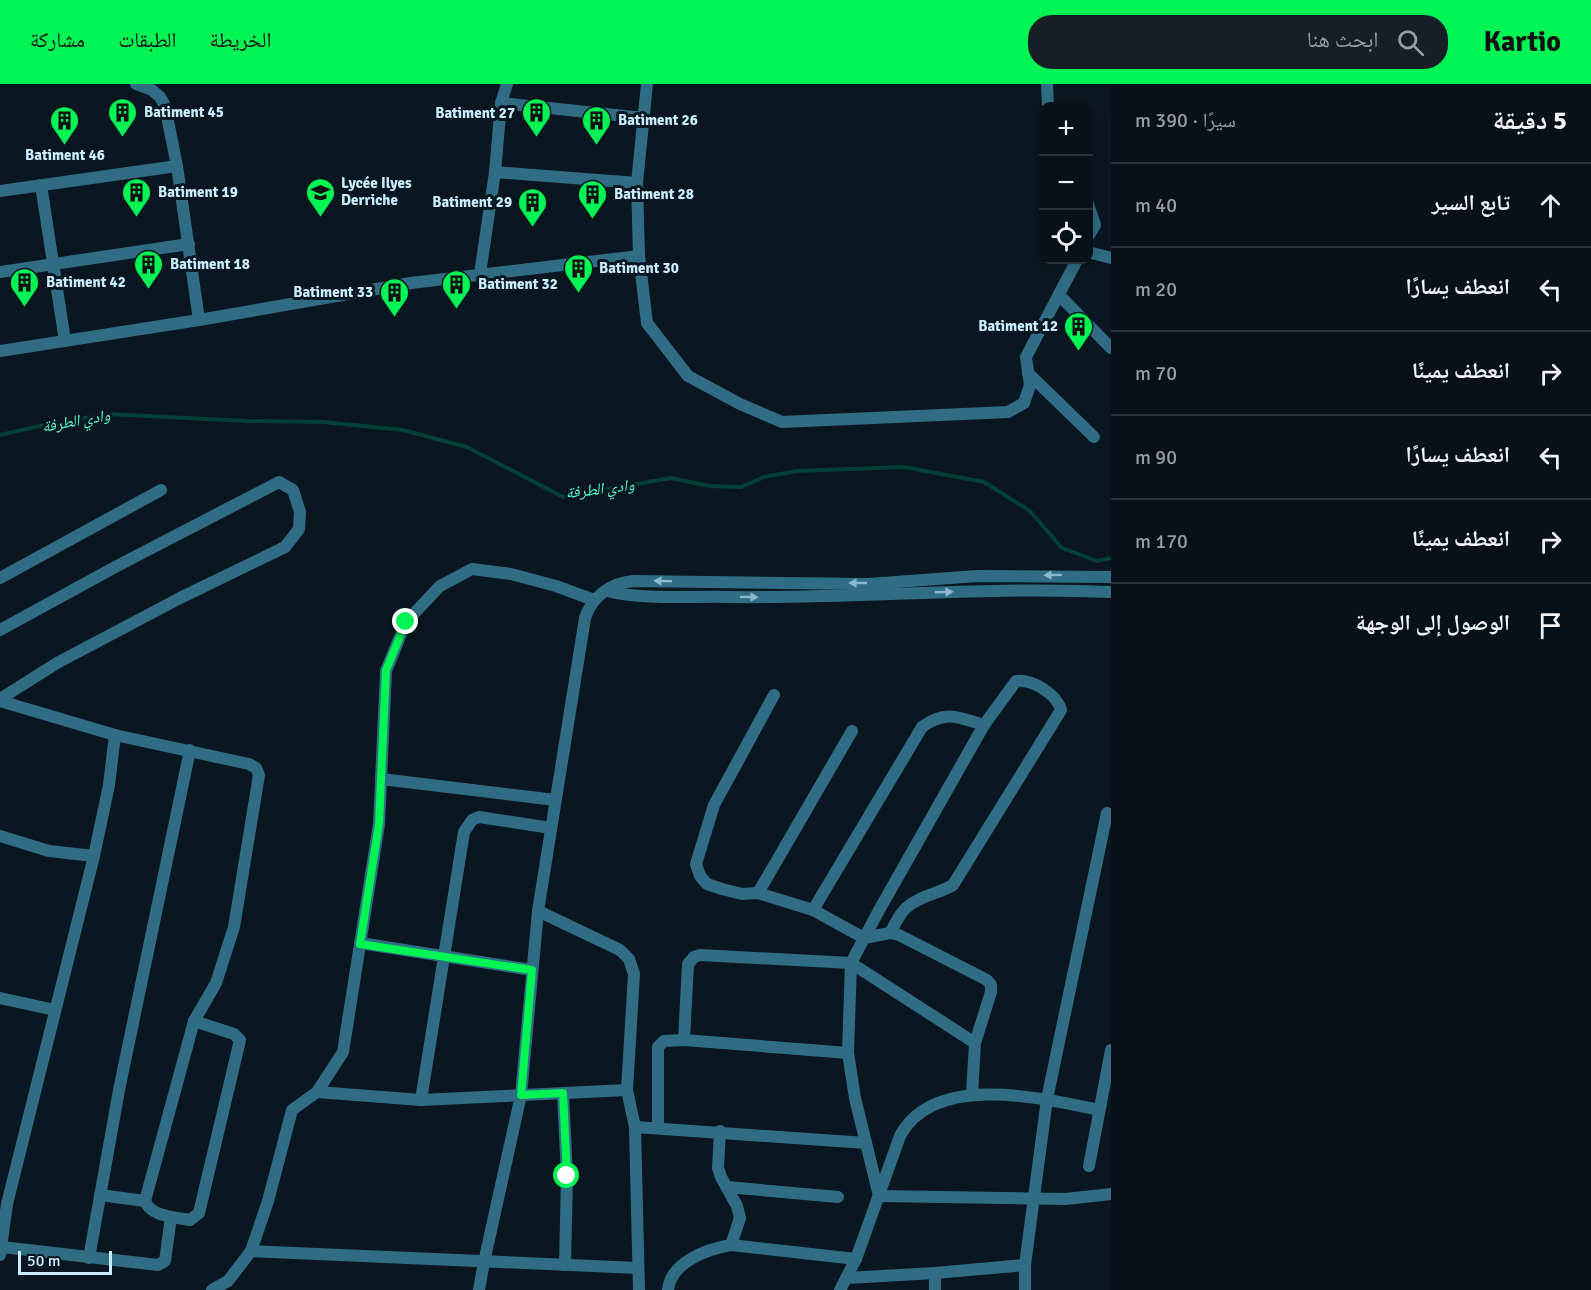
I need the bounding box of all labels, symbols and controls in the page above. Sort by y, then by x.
search box [1028,15,1448,69]
text: Kartio [1484,25,1561,59]
text: ابحث هنا [1307,26,1379,53]
icon: search [1394,26,1427,59]
text: مشاركة [30,27,85,53]
text: الطبقات [118,27,177,53]
text: الخريطة [210,27,271,53]
building icon: Batiment 45 [107,96,139,138]
building icon: Batiment 27 [520,97,552,139]
map controls [1039,102,1093,264]
button: + [1039,102,1093,156]
place label: Batiment 45 [144,103,224,121]
building icon: Batiment 46 [49,104,81,146]
place label: Batiment 27 [435,104,515,122]
building icon: Batiment 26 [581,104,613,146]
text: 5 دقيقة [1493,105,1567,137]
text: سيرًا · 390 m [1135,108,1236,133]
place label: Batiment 26 [618,111,698,129]
place label: Batiment 46 [25,146,105,164]
button: − [1039,156,1093,210]
place label: Lycée Ilyes Derriche [341,174,412,209]
building icon: Batiment 19 [121,176,153,218]
school or university icon: Lycée Ilyes Derriche [304,176,336,218]
building icon: Batiment 28 [577,178,609,220]
place label: Batiment 19 [158,183,238,201]
place label: Batiment 28 [614,185,694,203]
building icon: Batiment 29 [517,186,549,228]
text: تابع السير [1432,189,1510,216]
icon: ahead [1534,189,1567,222]
place label: Batiment 29 [432,193,512,211]
text: 40 m [1135,193,1177,218]
button: locate [1039,210,1093,264]
building icon: Batiment 18 [133,248,165,290]
building icon: Batiment 30 [562,252,594,294]
place label: Batiment 18 [170,255,250,273]
place label: Batiment 30 [599,259,679,277]
building icon: Batiment 42 [9,266,41,308]
building icon: Batiment 32 [441,268,473,310]
place label: Batiment 42 [46,273,126,291]
text: انعطف يسارًا [1405,273,1510,300]
icon: left [1534,273,1567,306]
place label: Batiment 32 [478,275,558,293]
building icon: Batiment 33 [378,276,410,318]
text: 20 m [1135,277,1177,302]
place label: Batiment 33 [293,283,373,301]
building icon: Batiment 12 [1063,310,1095,352]
place label: Batiment 12 [978,317,1058,335]
text: انعطف يمينًا [1412,357,1510,384]
icon: right [1534,357,1567,390]
text: 70 m [1135,361,1177,386]
water label: وادي الطرفة [40,405,113,439]
text: انعطف يسارًا [1405,441,1510,468]
icon: left [1534,441,1567,474]
text: 90 m [1135,445,1177,470]
water label: وادي الطرفة [565,475,636,505]
text: انعطف يمينًا [1412,525,1510,552]
icon: right [1534,525,1567,558]
text: 170 m [1135,529,1188,554]
one-way arrow [1043,571,1062,580]
one-way arrow [653,577,672,586]
one-way arrow [848,579,867,588]
one-way arrow [934,587,953,597]
one-way arrow [739,592,758,602]
route end [392,608,418,634]
text: الوصول إلى الوجهة [1356,609,1510,636]
icon: arrive [1534,609,1567,642]
route start [553,1162,579,1188]
scale bar [18,1248,112,1276]
text: 50 m [27,1251,61,1271]

